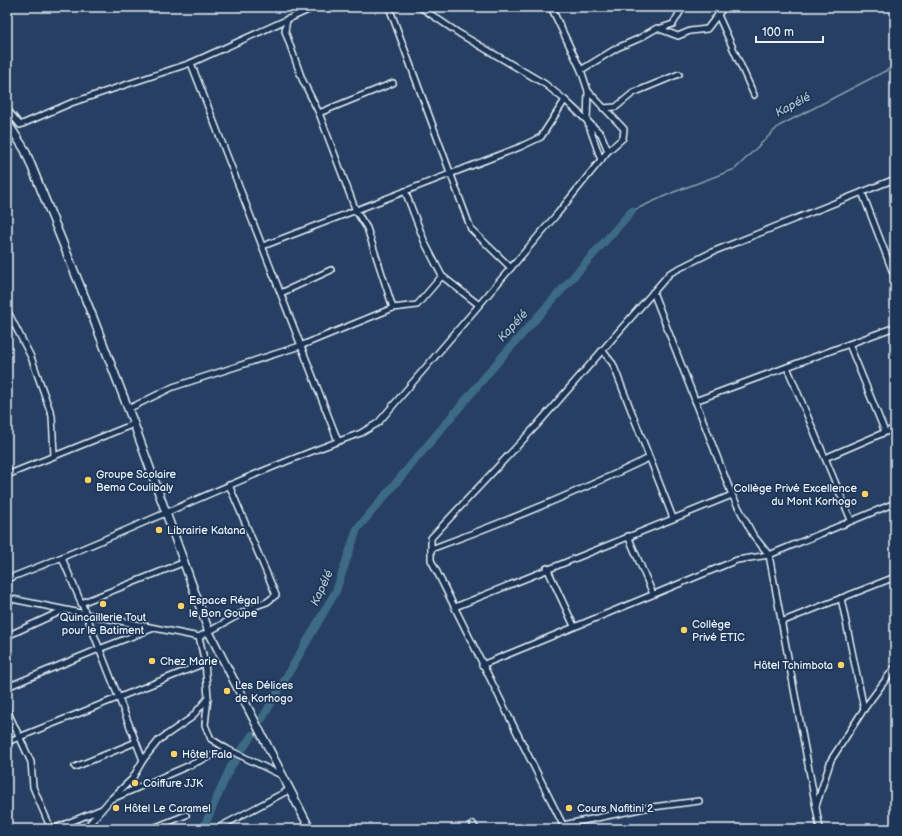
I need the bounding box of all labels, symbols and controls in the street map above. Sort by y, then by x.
scale bar [756,18,823,44]
text: 100 m [762,25,794,40]
water label: Kapélé [773,89,813,121]
water label: Kapélé [495,307,531,345]
place label: Groupe Scolaire Bema Coulibaly [96,468,177,494]
marker: Groupe Scolaire Bema Coulibaly [83,475,93,485]
place label: Collège Privé Excellence du Mont Korhogo [733,482,857,508]
marker: Collège Privé Excellence du Mont Korhogo [860,489,870,499]
place label: Librairie Katana [167,524,246,537]
marker: Librairie Katana [154,525,164,535]
water label: Kapélé [307,568,337,608]
place label: Espace Régal le Bon Goupe [189,594,259,620]
marker: Quincaillerie Tout pour le Batiment [98,599,108,609]
marker: Espace Régal le Bon Goupe [176,601,186,611]
place label: Quincaillerie Tout pour le Batiment [60,611,147,637]
place label: Collège Privé ETIC [692,618,745,644]
marker: Collège Privé ETIC [679,625,689,635]
place label: Chez Marie [160,655,218,668]
marker: Chez Marie [147,656,157,666]
place label: Hôtel Tchimbota [753,659,833,672]
marker: Hôtel Tchimbota [836,660,846,670]
place label: Les Délices de Korhogo [235,679,294,705]
marker: Les Délices de Korhogo [222,686,232,696]
place label: Hôtel Fala [182,748,232,761]
marker: Hôtel Fala [169,749,179,759]
place label: Coiffure JJK [143,777,204,790]
marker: Coiffure JJK [130,778,140,788]
place label: Hôtel Le Caramel [124,802,211,815]
place label: Cours Nafitini 2 [577,802,654,815]
marker: Hôtel Le Caramel [111,803,121,813]
marker: Cours Nafitini 2 [564,803,574,813]

